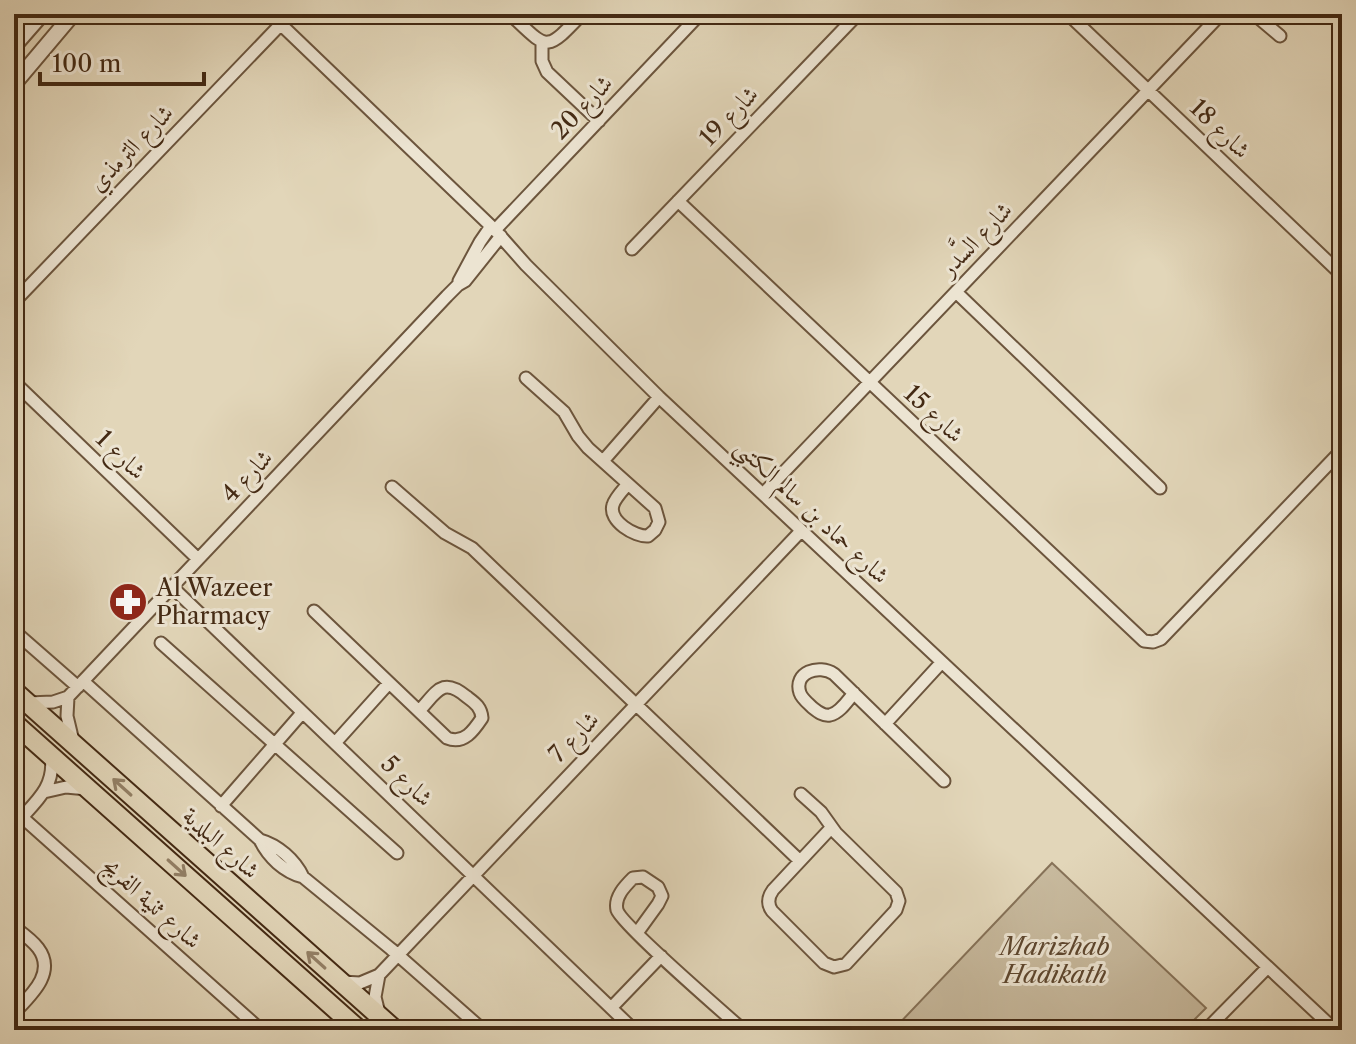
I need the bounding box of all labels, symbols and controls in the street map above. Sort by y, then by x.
scale bar [40,36,204,86]
text: 100 m [52,49,121,78]
street label: شارع 20 [545,69,623,149]
street label: شارع 19 [693,80,768,156]
street label: شارع 18 [1180,93,1256,169]
street label: شارع الترمذي [82,98,183,201]
street label: شارع السَّدر [928,192,1022,287]
street label: شارع 15 [894,379,970,453]
street label: شارع 1 [86,424,152,490]
street label: شارع حماد بن سالم الكتبي [724,432,895,595]
street label: شارع 4 [215,443,283,512]
place label: Al Wazeer Pharmacy [155,573,273,630]
pharmacy icon: Al Wazeer Pharmacy [107,581,149,623]
street label: شارع 7 [542,705,609,772]
street label: شارع 5 [371,749,439,817]
one-way arrow [112,778,132,796]
street label: شارع البلدية [173,801,266,889]
street label: شارع ثنية الفريج [93,851,208,959]
one-way arrow [167,859,187,877]
park label: Marizhab Hadikath [997,932,1110,989]
one-way arrow [306,951,326,969]

